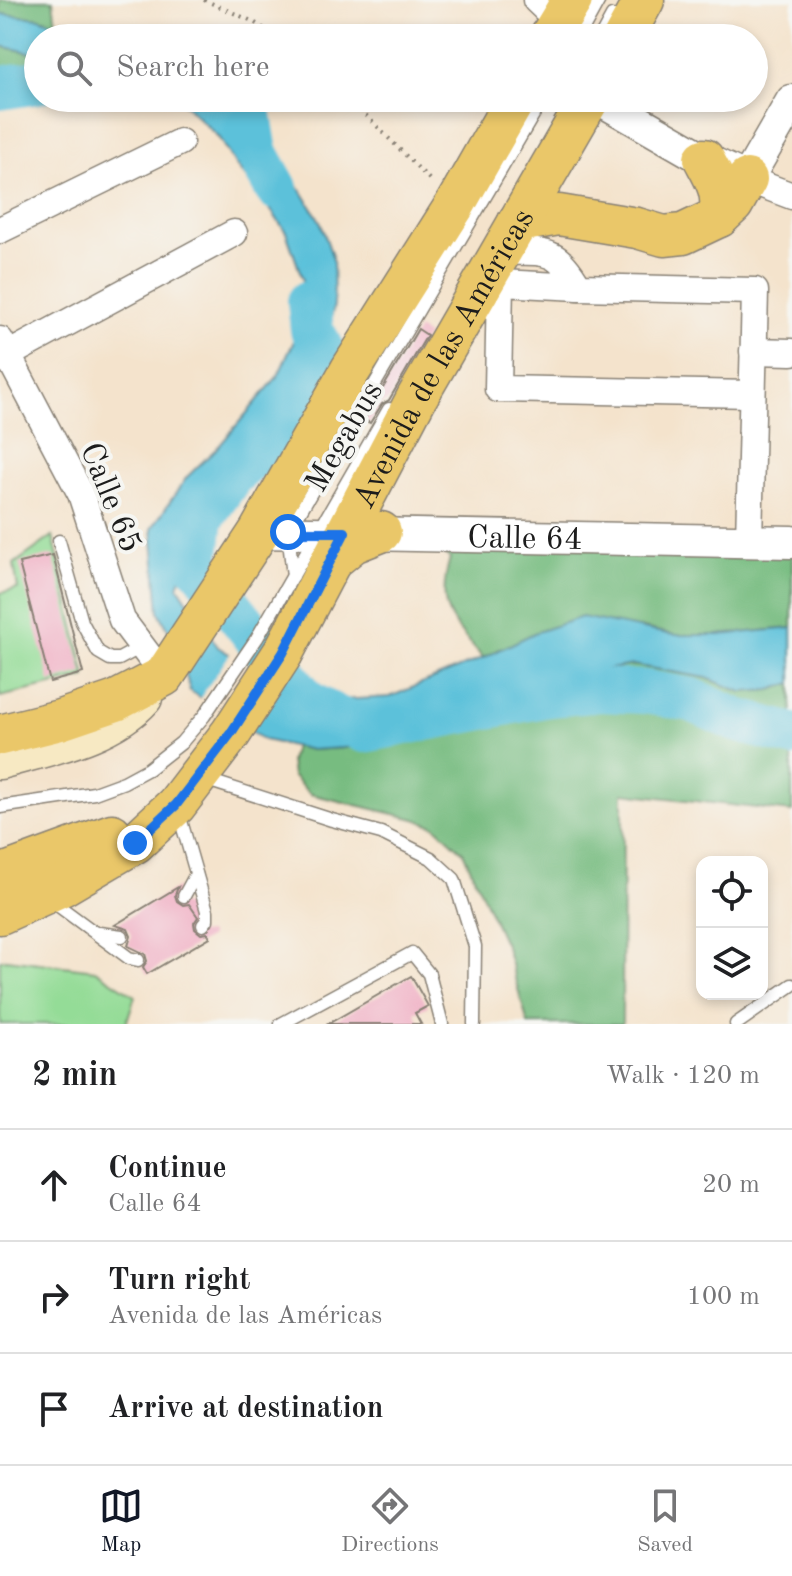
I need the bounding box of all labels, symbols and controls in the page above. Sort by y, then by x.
search box [24,24,768,112]
icon: search [52,46,96,90]
text: Search here [116,53,270,83]
street label: Avenida de las Américas [349,204,541,514]
street label: Megabus [301,377,390,498]
street label: Calle 65 [73,439,146,558]
route start [270,514,306,550]
street label: Calle 64 [467,523,583,557]
route end [117,825,153,861]
map controls [696,856,768,1000]
button: locate [696,856,768,928]
button: layers [696,928,768,1000]
text: 2 min [32,1059,117,1093]
text: Walk · 120 m [606,1063,760,1089]
text: Continue [108,1154,227,1184]
icon: ahead [32,1163,76,1207]
text: 20 m [702,1172,760,1198]
text: Calle 64 [108,1191,202,1217]
text: Turn right [108,1266,250,1296]
icon: right [32,1275,76,1319]
text: 100 m [687,1284,760,1310]
text: Avenida de las Américas [108,1303,382,1329]
icon: arrive [32,1387,76,1431]
text: Arrive at destination [108,1394,383,1424]
tab: Map [99,1484,143,1559]
tab: Directions [341,1484,439,1559]
tab: Saved [637,1484,693,1559]

